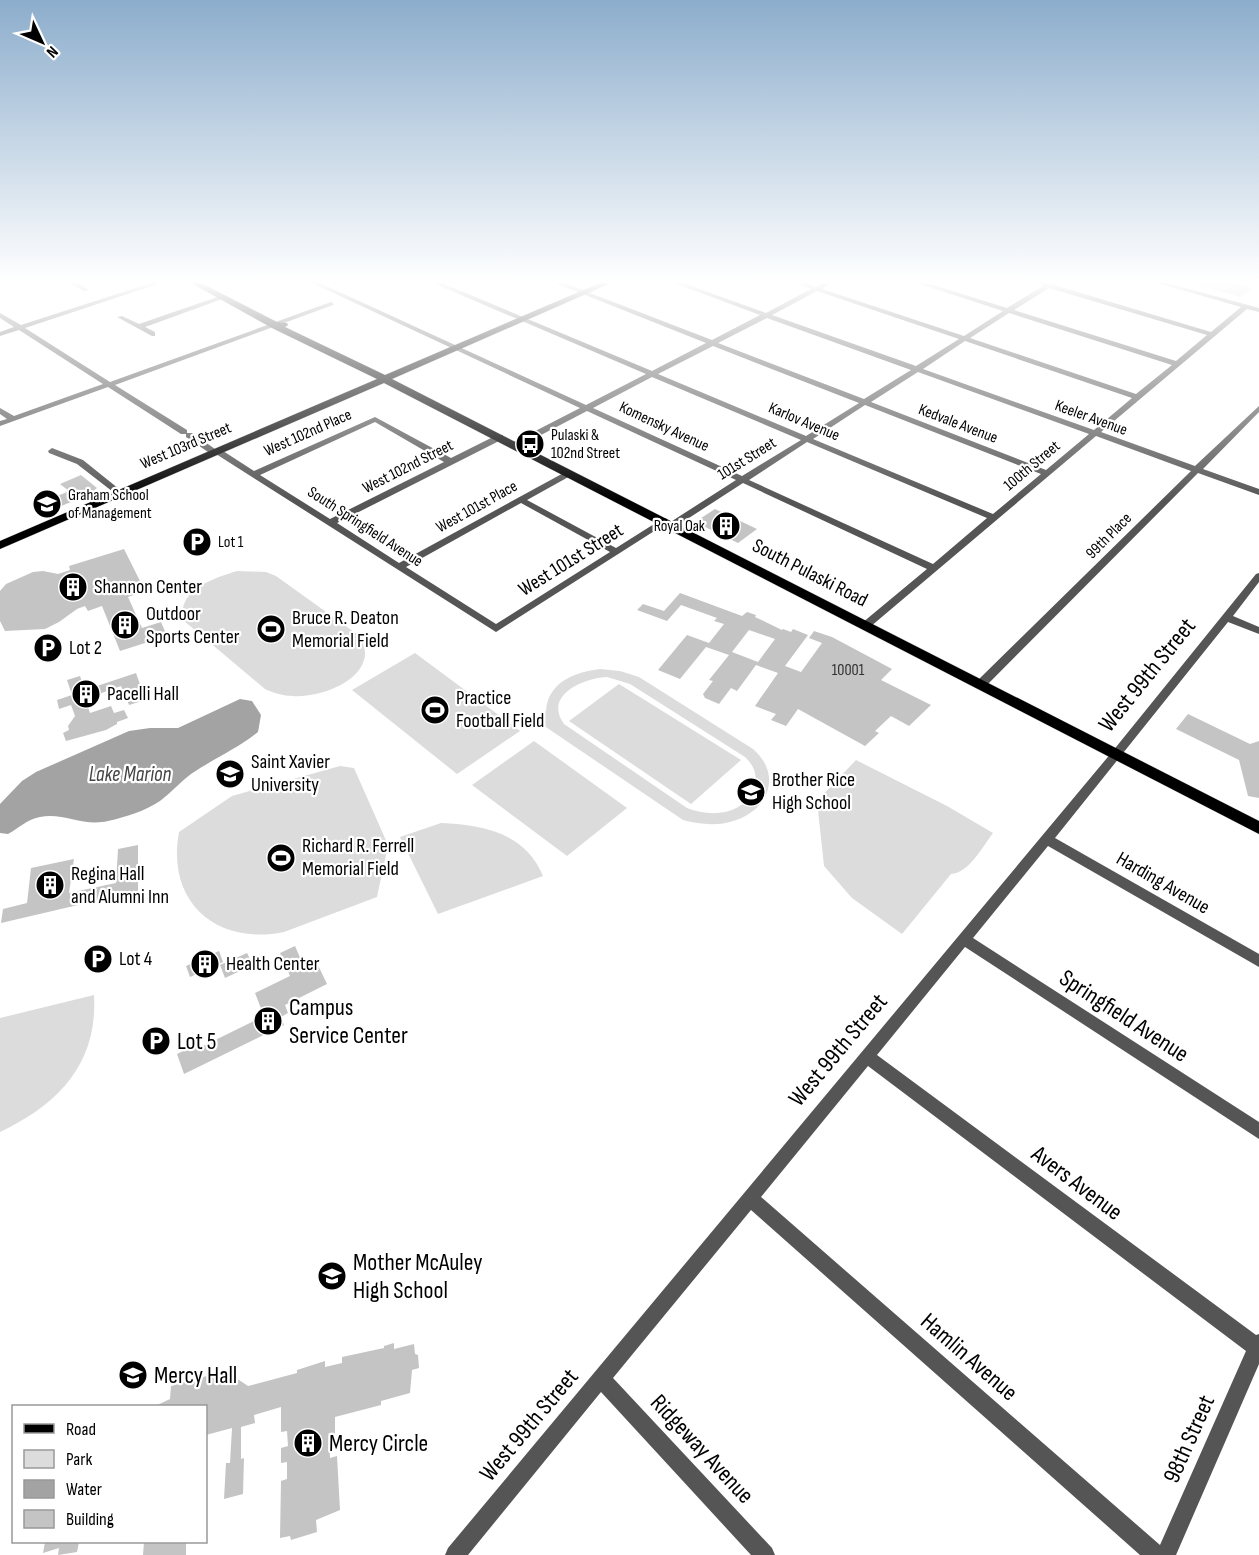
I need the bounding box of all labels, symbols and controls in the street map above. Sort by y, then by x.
north arrow [12,12,72,72]
text: N [42,42,62,61]
street label: Keeler Avenue [1052,396,1130,440]
street label: Komensky Avenue [616,398,712,456]
street label: Karlov Avenue [766,399,842,445]
street label: Kedvale Avenue [916,400,1000,448]
street label: West 102nd Place [261,405,355,461]
street label: West 103rd Street [138,418,234,474]
place label: Pulaski & 102nd Street [551,426,620,463]
bus stop icon: Pulaski & 102nd Street [514,428,546,460]
street label: 101st Street [714,434,780,484]
street label: West 102nd Street [360,436,456,498]
street label: 100th Street [1000,437,1064,495]
street label: West 101st Place [433,477,521,537]
street label: South Springfield Avenue [304,483,426,571]
place label: Graham School of Management [68,486,152,523]
school or university icon: Graham School of Management [31,488,63,520]
street label: 99th Place [1082,509,1136,563]
building icon: Royal Oak [710,510,742,542]
place label: Royal Oak [654,517,705,536]
street label: West 101st Street [514,518,628,602]
parking icon: Lot 1 [181,526,213,558]
place label: Lot 1 [218,533,244,552]
street label: South Pulaski Road [748,534,872,612]
building icon: Shannon Center [57,571,89,603]
place label: Shannon Center [94,575,202,599]
place label: Outdoor Sports Center [146,602,240,649]
place label: Bruce R. Deaton Memorial Field [292,606,399,653]
building icon: Outdoor Sports Center [109,609,141,641]
street label: West 99th Street [1092,612,1202,738]
sports icon: Bruce R. Deaton Memorial Field [255,613,287,645]
parking icon: Lot 2 [32,632,64,664]
place label: Lot 2 [69,636,102,660]
house number: 10001 [832,661,865,680]
building icon: Pacelli Hall [70,678,102,710]
place label: Pacelli Hall [107,682,179,706]
place label: Practice Football Field [456,686,544,733]
sports icon: Practice Football Field [419,694,451,726]
place label: Saint Xavier University [251,750,330,797]
school or university icon: Saint Xavier University [214,758,246,790]
water label: Lake Marion [89,762,172,787]
place label: Brother Rice High School [772,768,855,815]
school or university icon: Brother Rice High School [735,776,767,808]
place label: Richard R. Ferrell Memorial Field [302,834,414,881]
sports icon: Richard R. Ferrell Memorial Field [265,842,297,874]
street label: Harding Avenue [1112,847,1214,919]
place label: Regina Hall and Alumni Inn [71,862,169,909]
building icon: Regina Hall and Alumni Inn [34,869,66,901]
parking icon: Lot 4 [82,943,114,975]
place label: Lot 4 [119,947,152,971]
building icon: Health Center [189,948,221,980]
place label: Health Center [226,952,320,976]
street label: Springfield Avenue [1054,963,1194,1069]
street label: West 99th Street [783,988,893,1112]
place label: Campus Service Center [289,993,408,1050]
building icon: Campus Service Center [252,1005,284,1037]
parking icon: Lot 5 [140,1025,172,1057]
place label: Lot 5 [177,1027,216,1056]
street label: Avers Avenue [1025,1139,1128,1227]
place label: Mother McAuley High School [353,1248,483,1305]
school or university icon: Mother McAuley High School [316,1260,348,1292]
street label: Hamlin Avenue [915,1307,1023,1407]
school or university icon: Mercy Hall [117,1359,149,1391]
place label: Mercy Hall [154,1361,237,1390]
street label: West 99th Street [474,1363,584,1487]
street label: Ridgeway Avenue [644,1388,760,1510]
street label: 98th Street [1157,1391,1221,1487]
legend [12,1405,207,1543]
text: Road [66,1419,96,1440]
building icon: Mercy Circle [292,1427,324,1459]
place label: Mercy Circle [329,1429,428,1458]
text: Park [66,1449,92,1470]
text: Water [66,1479,102,1500]
text: Building [66,1509,114,1530]

